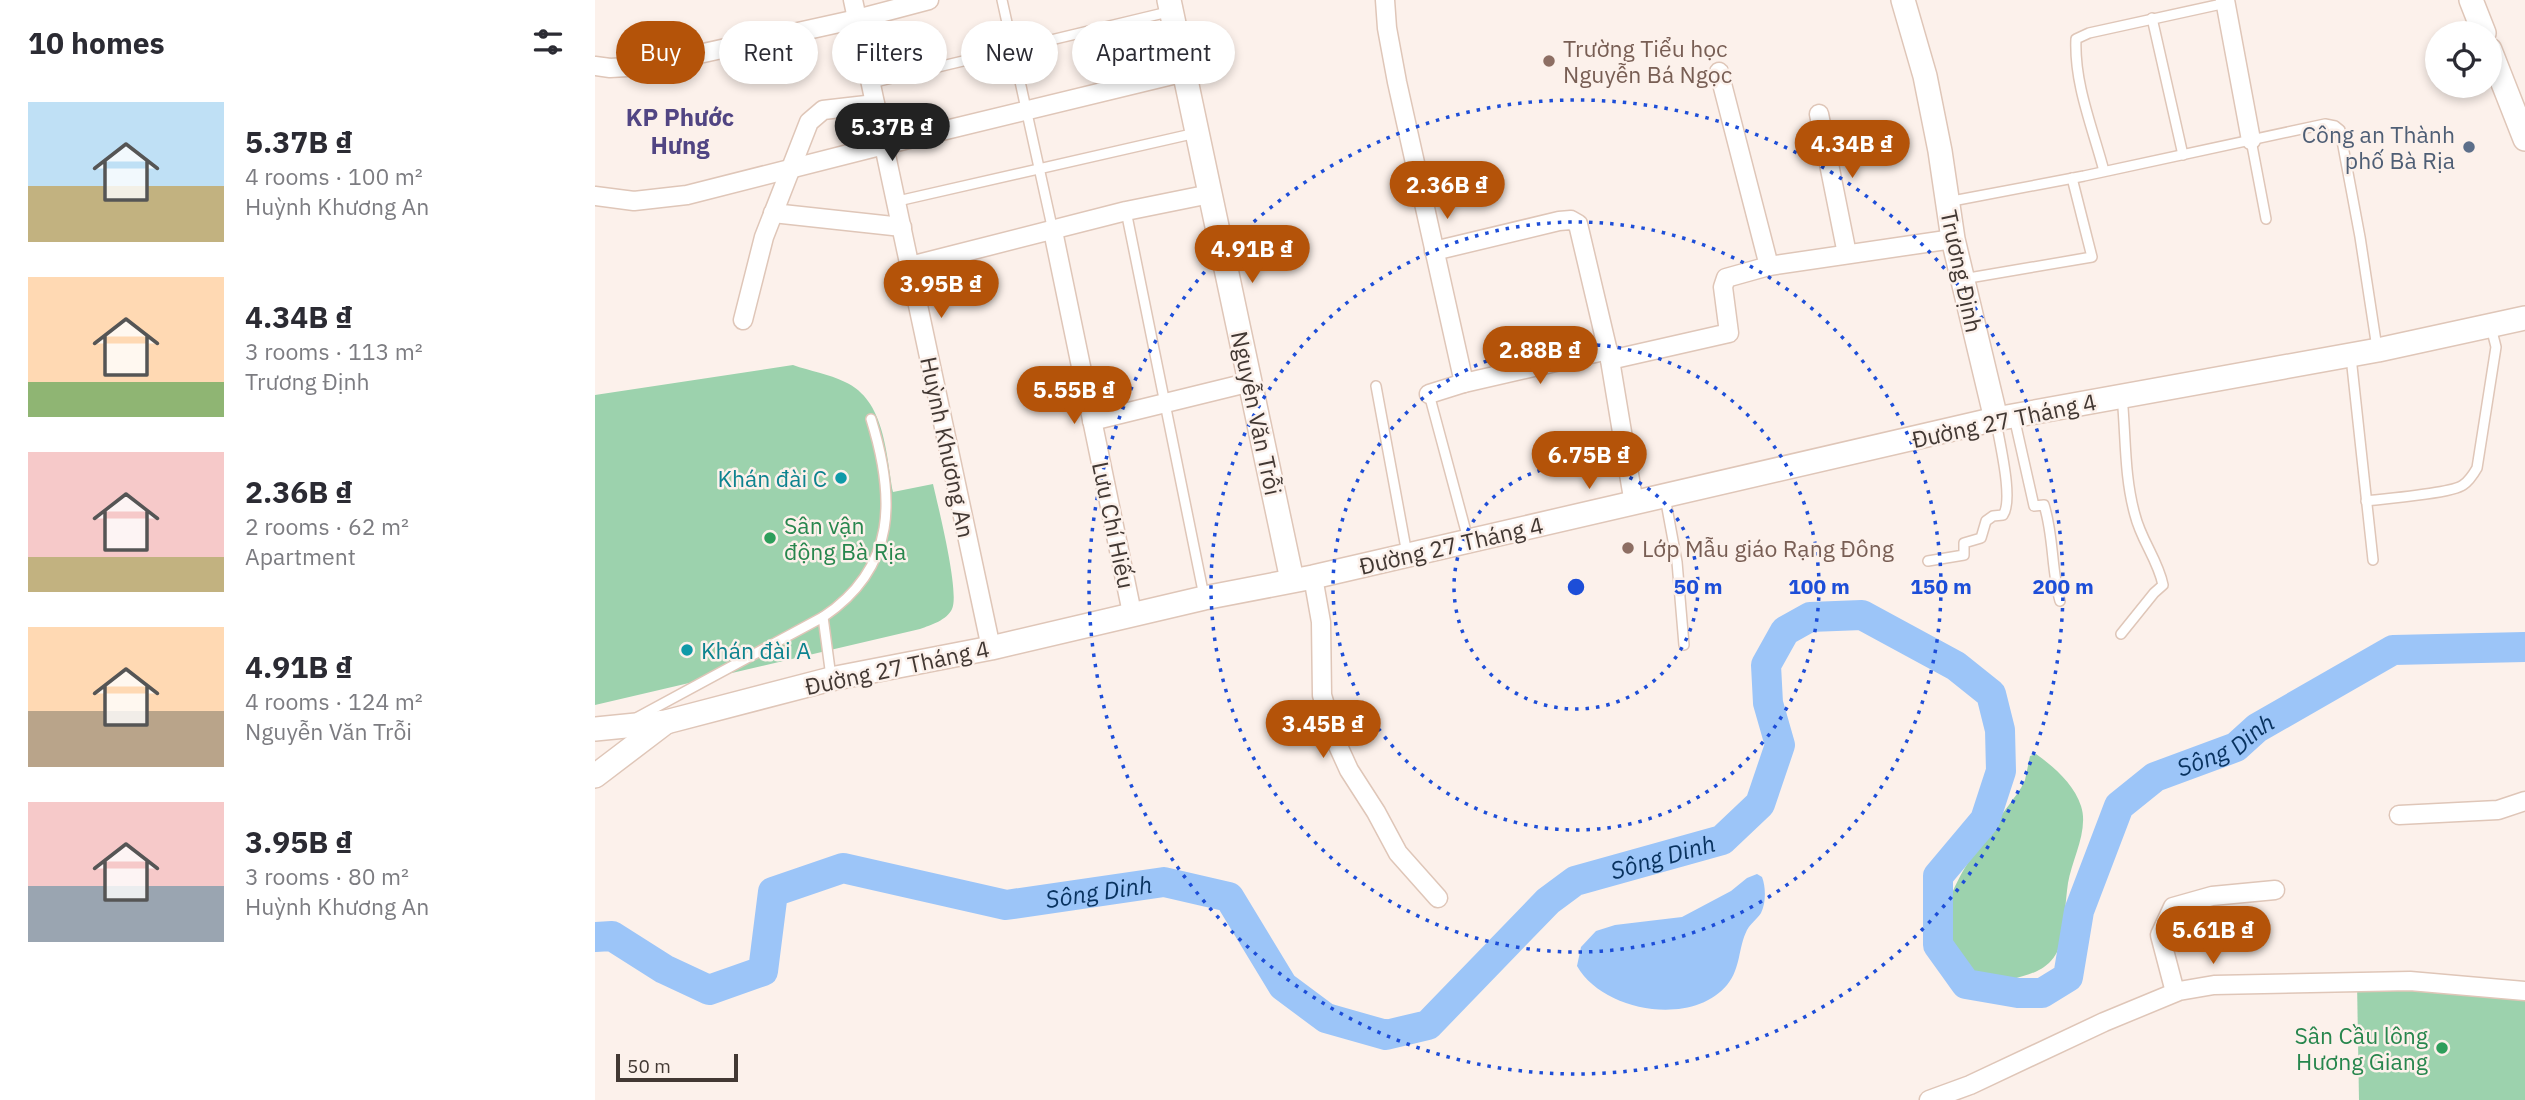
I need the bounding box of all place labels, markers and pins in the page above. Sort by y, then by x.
place label: Trường Tiểu học Nguyễn Bá Ngọc [1563,33,1732,89]
marker: Trường Tiểu học Nguyễn Bá Ngọc [1541,53,1557,69]
pin: 5.37B ₫ [827,104,957,163]
place label: Công an Thành phố Bà Rịa [2302,119,2455,175]
pin: 4.34B ₫ [1787,120,1917,180]
marker: Công an Thành phố Bà Rịa [2461,139,2477,155]
pin: 2.36B ₫ [1382,162,1512,221]
pin: 4.91B ₫ [1187,226,1317,285]
pin: 3.95B ₫ [876,260,1006,320]
pin: 2.88B ₫ [1475,326,1605,386]
pin: 5.55B ₫ [1009,366,1139,426]
pin: 6.75B ₫ [1524,432,1654,491]
place label: Khán đài C [717,463,827,493]
marker: Khán đài C [833,470,849,486]
place label: Sân vận động Bà Rịa [784,510,906,566]
marker: Sân vận động Bà Rịa [762,530,778,546]
place label: Lớp Mẫu giáo Rạng Đông [1642,533,1894,563]
marker: Lớp Mẫu giáo Rạng Đông [1620,540,1636,556]
centre of rings [1564,575,1588,599]
place label: Khán đài A [701,635,811,665]
marker: Khán đài A [679,642,695,658]
pin: 3.45B ₫ [1258,700,1388,760]
pin: 5.61B ₫ [2148,906,2278,966]
place label: Sân Cầu lông Hương Giang [2294,1020,2428,1076]
marker: Sân Cầu lông Hương Giang [2434,1040,2450,1056]

